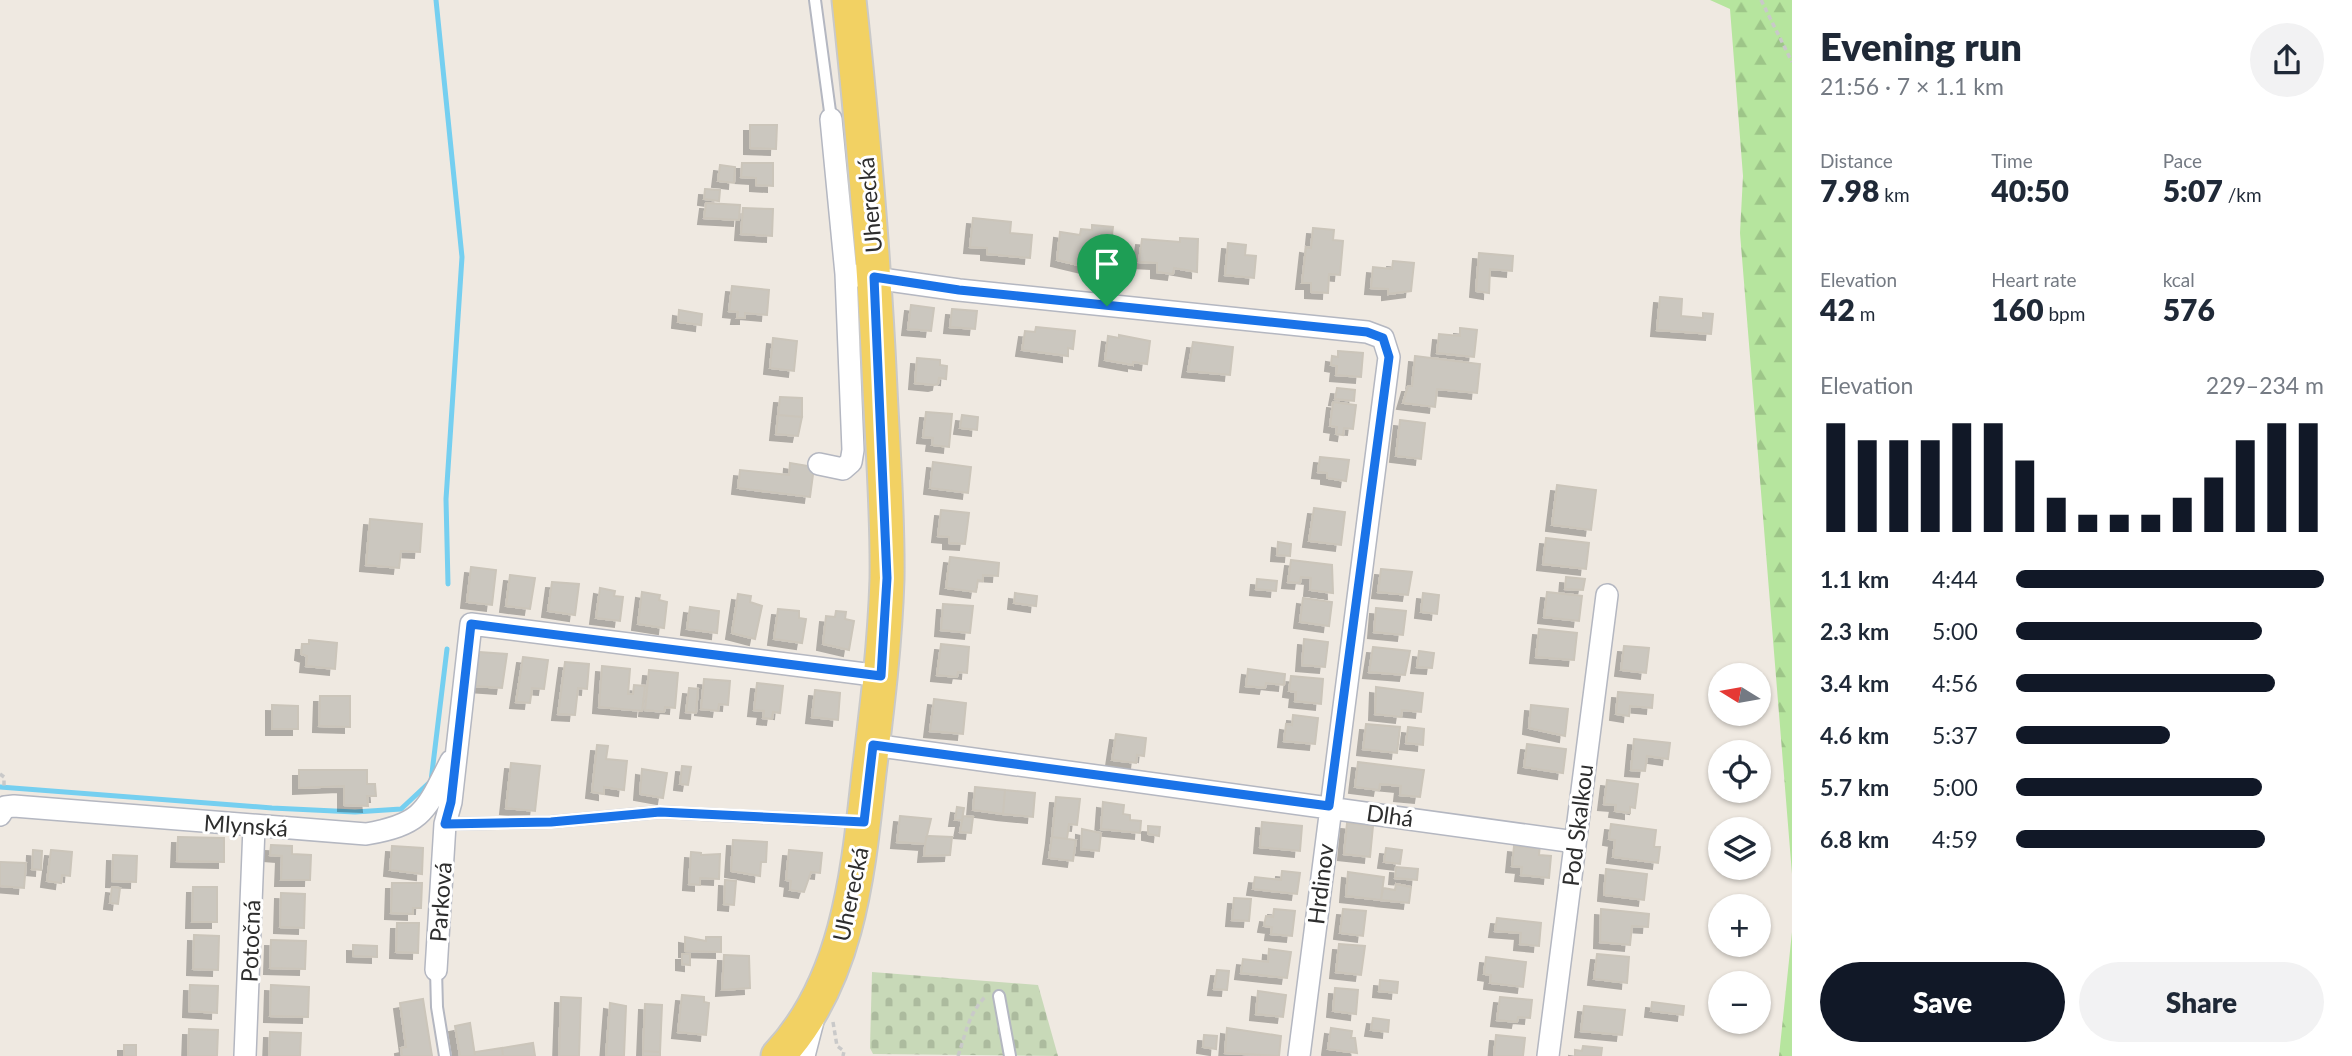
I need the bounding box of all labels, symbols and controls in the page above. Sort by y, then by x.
text: Evening run [1820,23,2022,69]
button: share [2250,23,2324,97]
text: 21:56 · 7 × 1.1 km [1820,72,2004,100]
text: Distance [1820,149,1893,172]
text: Time [1991,149,2033,172]
text: Pace [2163,149,2202,172]
street label: Uherecká [851,156,887,254]
text: 7.98 [1820,172,1879,208]
text: 40:50 [1991,172,2069,208]
text: 5:07 [2163,172,2223,208]
text: km [1879,183,1910,206]
text: /km [2223,183,2262,206]
pin [1077,234,1137,306]
icon: arrive [1088,245,1126,283]
text: Elevation [1820,268,1897,291]
text: Heart rate [1991,268,2077,291]
text: kcal [2163,268,2195,291]
text: 42 [1820,291,1855,327]
text: 160 [1991,291,2044,327]
text: 576 [2163,291,2215,327]
text: m [1855,302,1875,325]
text: bpm [2044,302,2085,325]
text: Elevation [1820,371,1913,399]
text: 229–234 m [2206,371,2324,399]
text: 1.1 km [1820,565,1889,593]
text: 4:44 [1932,565,1978,593]
text: 2.3 km [1820,617,1889,645]
text: 5:00 [1932,617,1978,645]
north arrow [1708,663,1771,726]
map controls [1708,663,1771,1034]
text: 3.4 km [1820,669,1889,697]
text: 4:56 [1932,669,1978,697]
text: 4.6 km [1820,721,1889,749]
text: 5:37 [1932,721,1978,749]
button: locate [1708,740,1771,803]
street label: Pod Skalkou [1556,762,1598,888]
text: 5.7 km [1820,773,1889,801]
text: 5:00 [1932,773,1978,801]
street label: Dlhá [1365,798,1415,832]
street label: Mlynská [203,808,289,842]
button: layers [1708,817,1771,880]
text: 6.8 km [1820,825,1889,853]
text: 4:59 [1932,825,1978,853]
street label: Hrdinov [1301,842,1339,926]
street label: Uherecká [826,844,874,944]
street label: Parková [423,861,457,943]
button: + [1708,894,1771,957]
street label: Potočná [235,899,265,983]
button: Save [1820,962,2065,1042]
button: Share [2079,962,2324,1042]
button: − [1708,971,1771,1034]

